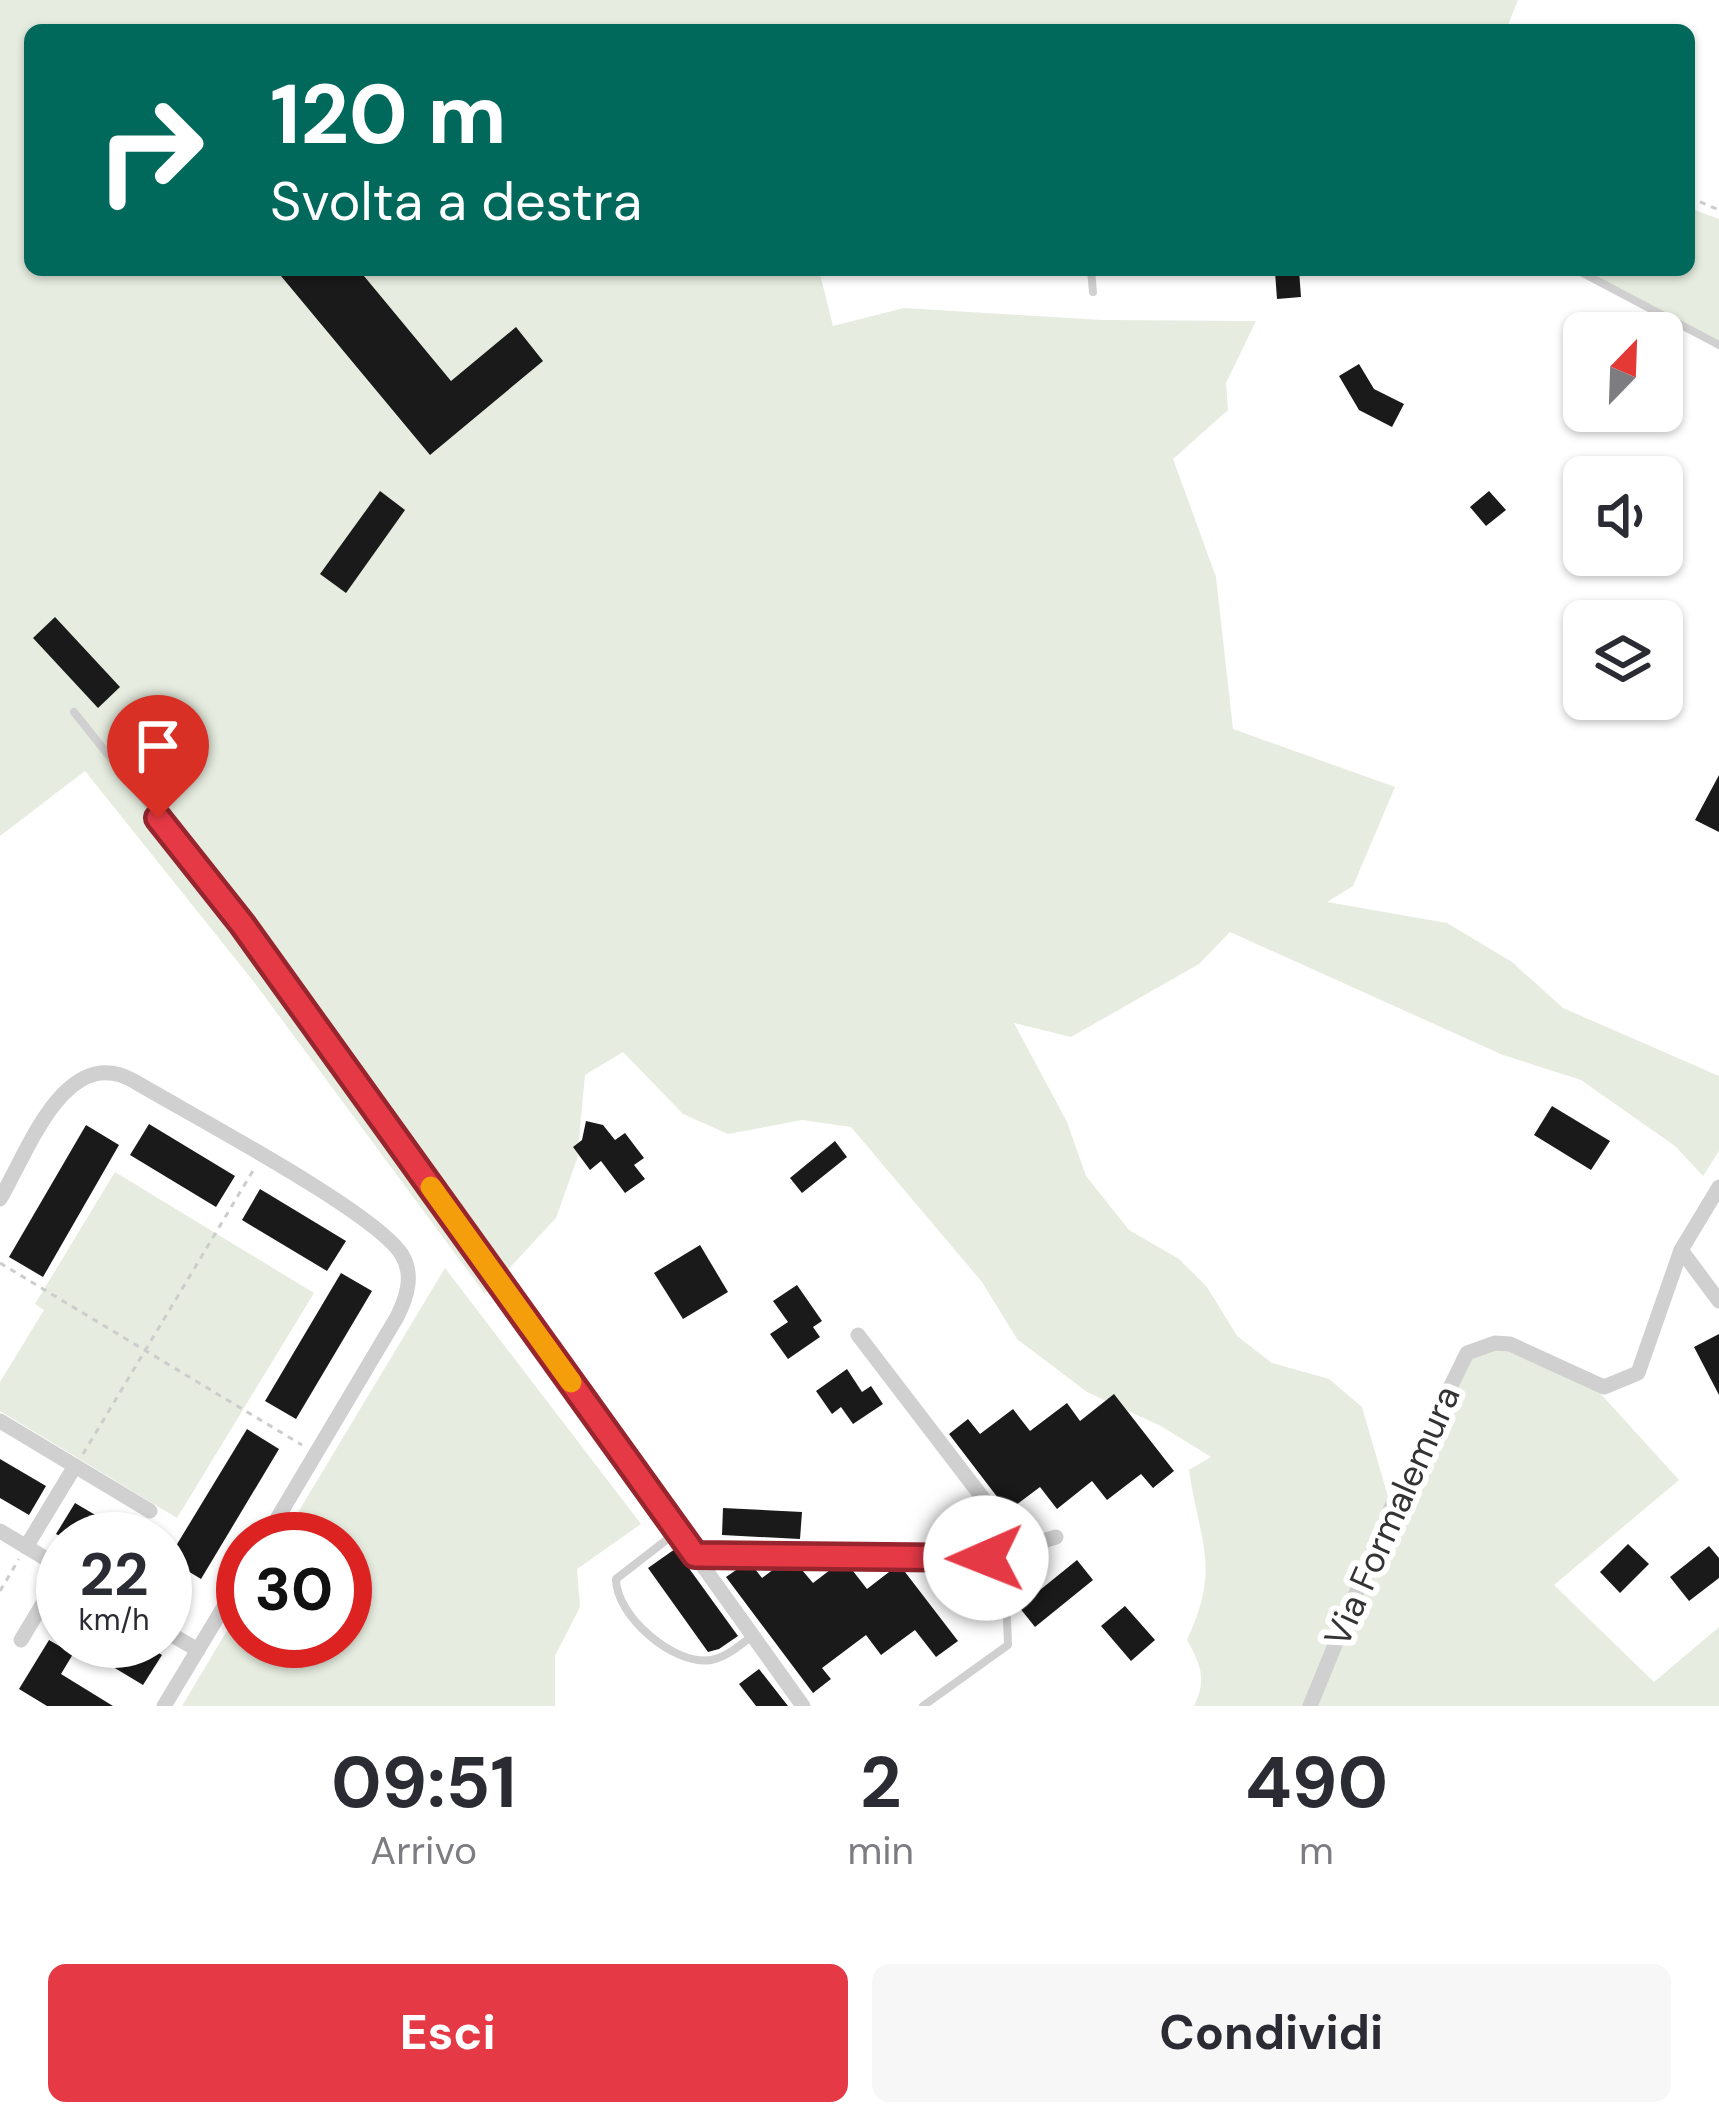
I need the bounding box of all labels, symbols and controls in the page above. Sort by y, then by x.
text: 120 m [270,60,507,169]
icon: right [72,72,228,228]
text: Svolta a destra [270,166,642,237]
north arrow [1563,312,1683,432]
map controls [1563,312,1683,720]
button: sound [1563,456,1683,576]
button: layers [1563,600,1683,720]
pin [107,695,209,818]
icon: arrive [125,713,191,779]
street label: Via Formalemura [1313,1378,1471,1654]
position arrow [923,1495,1049,1621]
speed limit sign: 30 [216,1512,372,1668]
text: 22 [79,1535,149,1614]
text: km/h [79,1600,149,1639]
text: 09:51 [331,1736,517,1829]
text: 2 [860,1736,902,1829]
text: 490 [1245,1736,1388,1829]
text: Arrivo [370,1825,477,1876]
text: min [847,1825,914,1876]
text: m [1299,1825,1334,1876]
button: Esci [48,1964,848,2102]
button: Condividi [872,1964,1671,2102]

